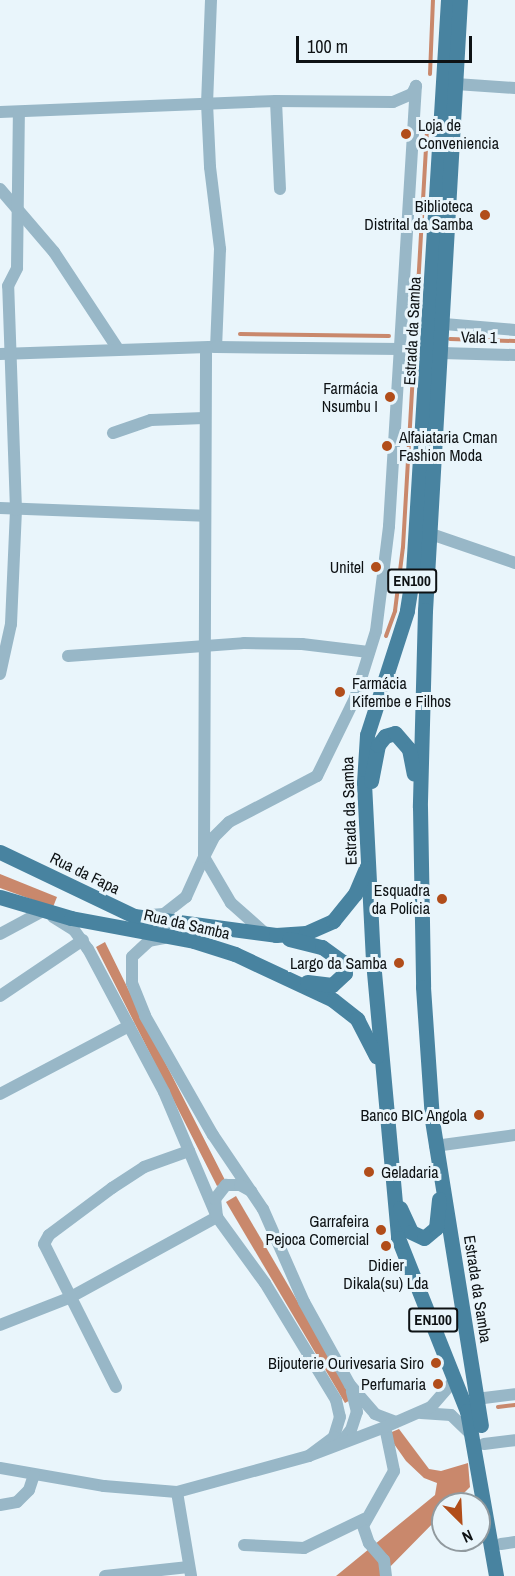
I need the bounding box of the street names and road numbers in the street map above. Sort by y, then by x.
street label: Estrada da Samba [400,276,424,386]
street label: Vala 1 [461,327,497,347]
road number: EN100 [386,569,438,593]
street label: Estrada da Samba [338,756,360,866]
street label: Rua da Fapa [47,848,123,898]
street label: Rua da Samba [142,905,232,943]
street label: Estrada da Samba [460,1234,496,1344]
road number: EN100 [408,1308,458,1332]

